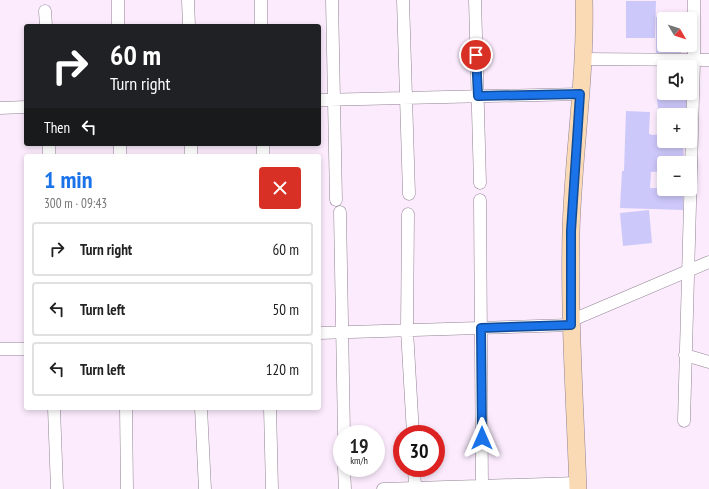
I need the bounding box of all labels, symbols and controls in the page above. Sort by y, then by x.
north arrow [657,12,697,52]
map controls [657,12,697,196]
text: 60 m [110,36,161,73]
pin [459,38,493,72]
icon: right [44,40,96,92]
icon: arrive [465,44,487,66]
button: sound [657,60,697,100]
text: Turn right [110,72,170,95]
button: + [657,108,697,148]
icon: left [78,116,100,138]
text: Then [44,118,70,137]
button: − [657,156,697,196]
text: 1 min [44,164,92,195]
button: close [259,167,301,209]
text: 300 m · 09:43 [44,195,107,212]
icon: right [46,238,68,260]
text: Turn right [80,240,132,259]
text: 60 m [273,240,299,259]
icon: left [46,298,68,320]
text: Turn left [80,300,125,319]
text: 50 m [273,300,299,319]
icon: left [46,358,68,380]
text: Turn left [80,360,125,379]
text: 120 m [266,360,299,379]
position arrow [461,417,503,459]
speed limit sign: 30 [393,425,445,477]
text: 19 [349,433,369,459]
text: km/h [350,454,368,467]

